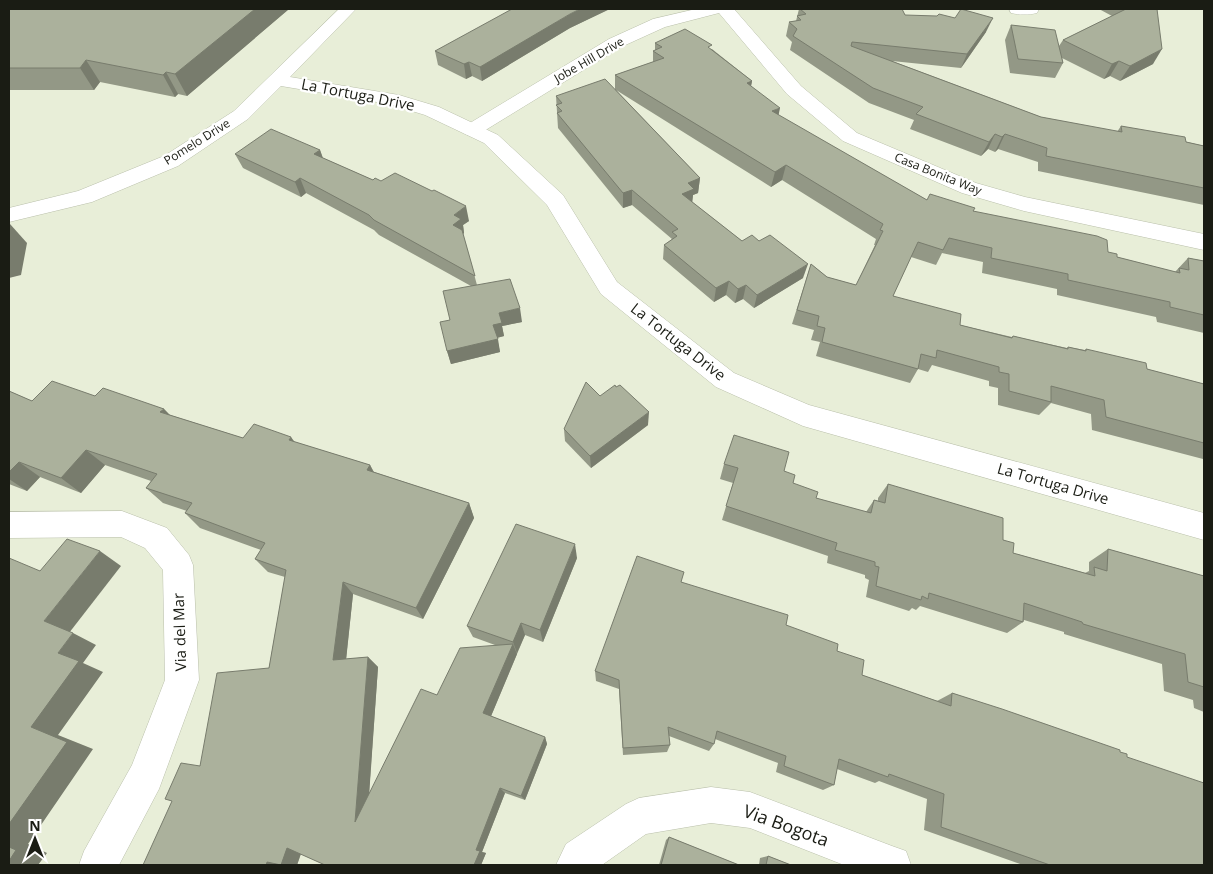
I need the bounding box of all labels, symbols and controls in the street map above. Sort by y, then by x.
street label: Jobe Hill Drive [550,33,627,87]
street label: La Tortuga Drive [300,73,417,115]
street label: Pomelo Drive [160,114,233,169]
street label: Casa Bonita Way [892,148,985,199]
street label: La Tortuga Drive [627,298,730,385]
street label: La Tortuga Drive [995,458,1111,509]
street label: Via del Mar [168,593,190,671]
street label: Via Bogota [740,798,832,852]
north arrow [10,814,60,864]
text: N [29,816,41,835]

